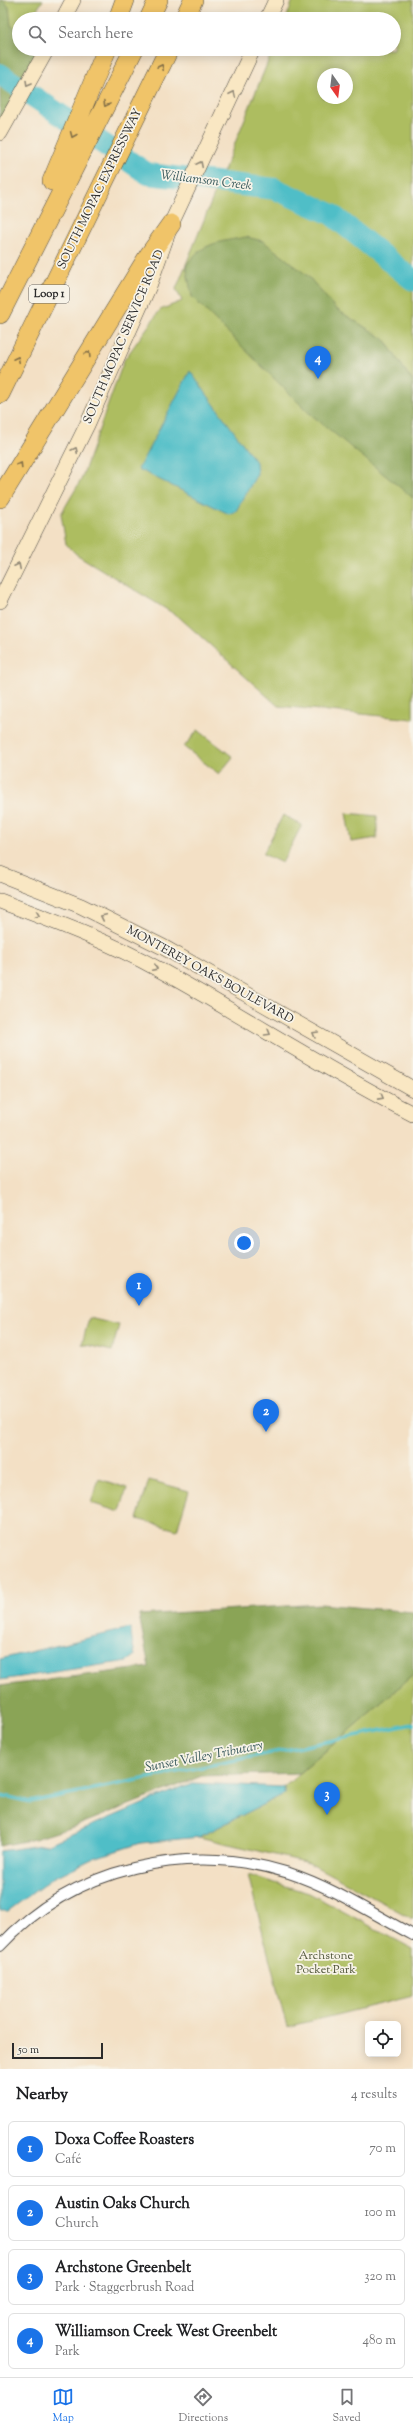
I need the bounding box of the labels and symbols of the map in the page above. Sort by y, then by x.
one-way arrow [156,63,163,71]
north arrow [317,68,353,104]
one-way arrow [25,79,32,86]
one-way arrow [228,91,236,98]
one-way arrow [103,100,111,107]
street label: SOUTH MOPAC EXPRESSWAY [53,105,147,272]
one-way arrow [70,130,78,138]
one-way arrow [195,160,203,168]
water label: Williamson Creek [159,166,253,196]
street label: SOUTH MOPAC SERVICE ROAD [79,247,169,427]
road number: Loop 1 [29,285,69,303]
pin: 4 [305,346,331,379]
one-way arrow [84,351,91,358]
one-way arrow [12,356,20,363]
one-way arrow [70,446,78,454]
one-way arrow [16,462,23,469]
one-way arrow [13,563,20,571]
one-way arrow [33,910,40,918]
one-way arrow [100,914,108,922]
street label: MONTEREY OAKS BOULEVARD [123,921,297,1029]
one-way arrow [151,963,159,970]
one-way arrow [264,1028,271,1035]
one-way arrow [312,1032,319,1039]
one-way arrow [377,1093,384,1100]
your location [234,1233,254,1253]
pin: 1 [126,1273,152,1306]
pin: 2 [253,1399,279,1432]
water label: Sunset Valley Tributary [144,1737,264,1777]
pin: 3 [314,1782,340,1815]
park label: Archstone Pocket Park [296,1947,356,1979]
scale bar [12,2041,103,2060]

